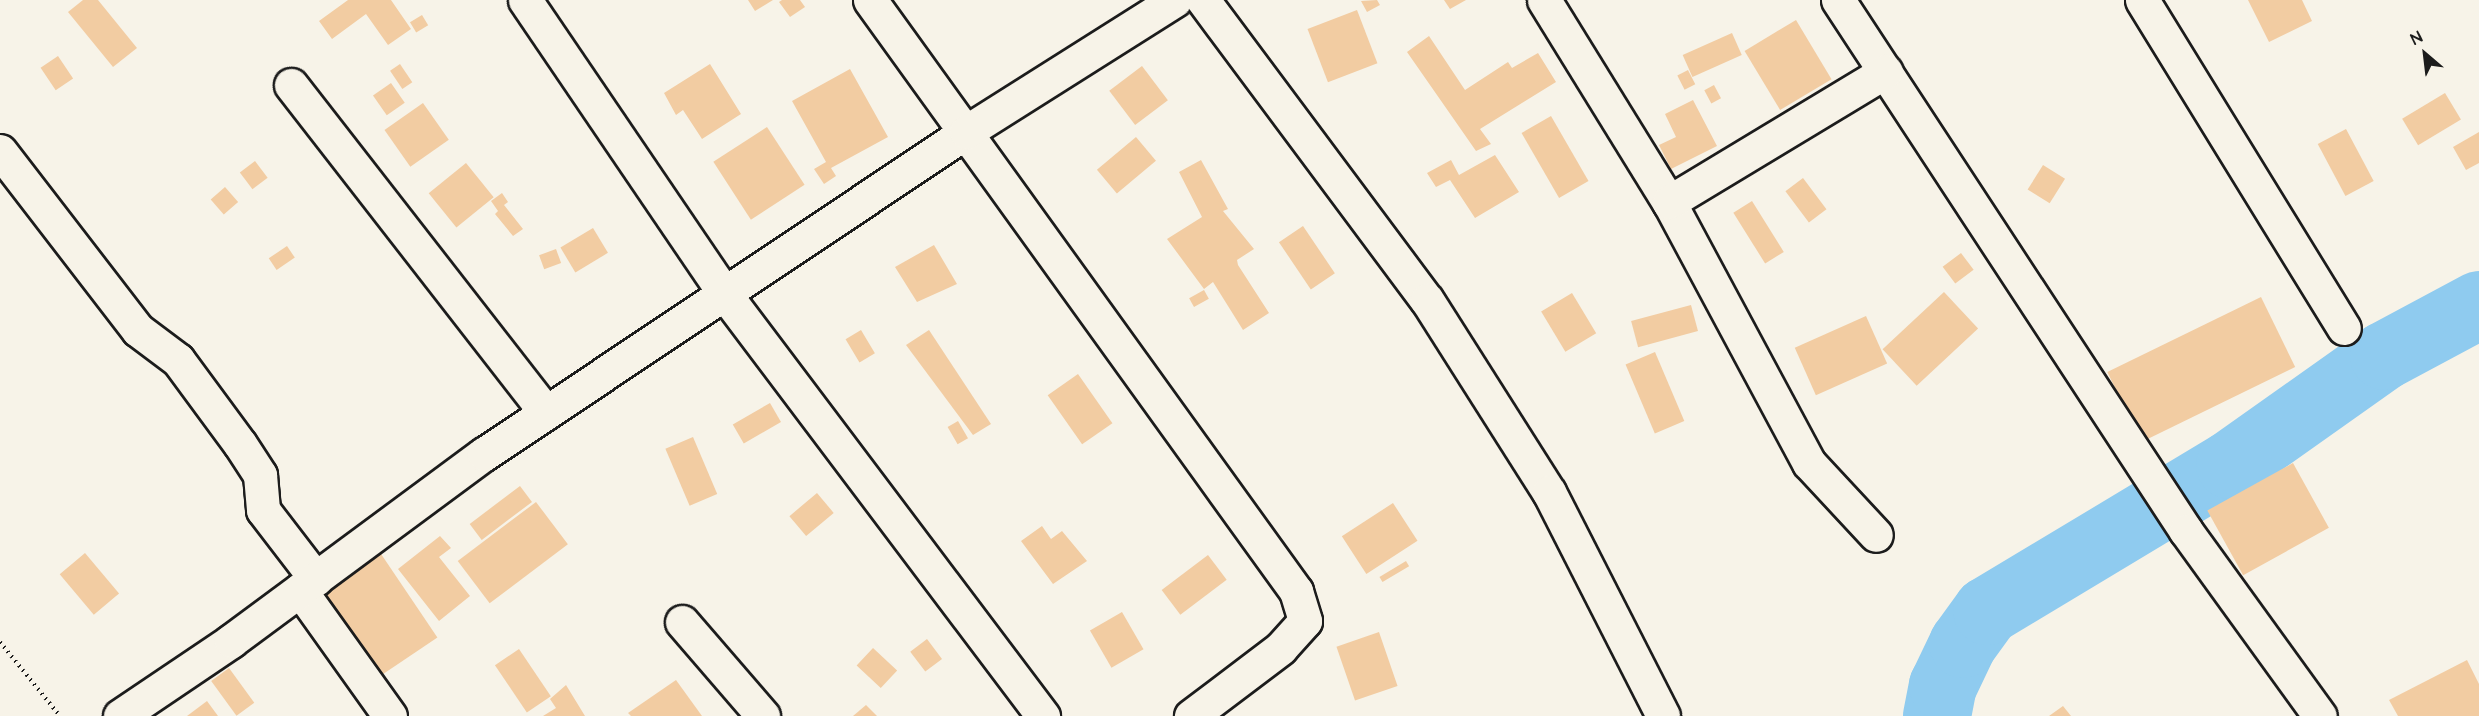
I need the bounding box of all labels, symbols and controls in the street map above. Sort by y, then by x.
north arrow [2395,24,2455,84]
text: N [2407,26,2426,50]

